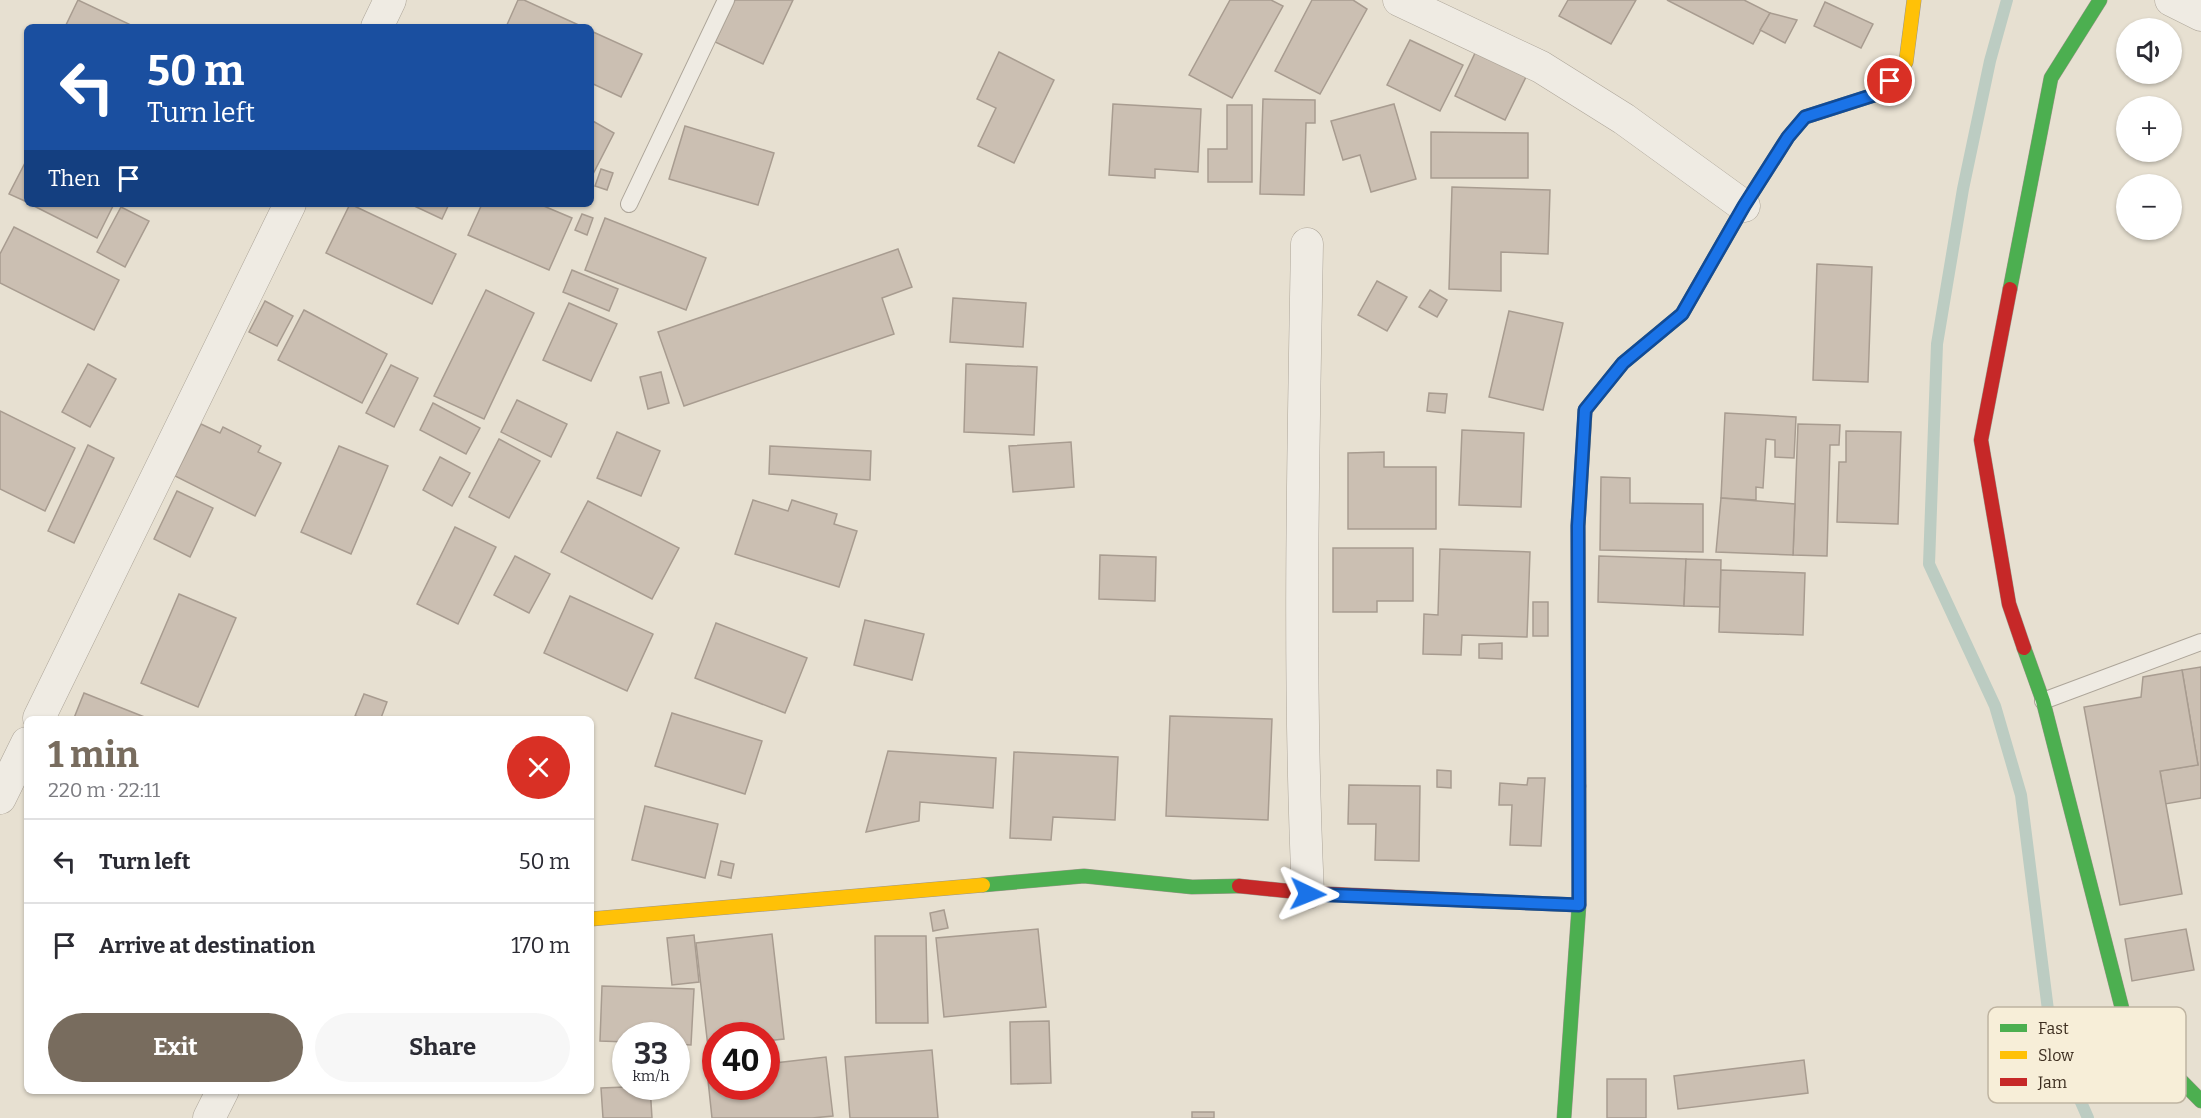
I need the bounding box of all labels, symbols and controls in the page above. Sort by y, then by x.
map controls [2116,18,2182,240]
button: sound [2116,18,2182,84]
text: 50 m [147,46,244,96]
icon: left [48,48,126,126]
pin [1864,55,1915,106]
icon: arrive [1873,64,1906,97]
button: + [2116,96,2182,162]
text: Turn left [147,97,255,129]
icon: arrive [112,162,145,195]
text: Then [48,165,100,192]
button: − [2116,174,2182,240]
text: 1 min [48,733,139,777]
button: close [507,736,570,799]
text: 220 m · 22:11 [48,778,160,802]
icon: left [48,845,81,878]
text: Turn left [99,848,191,875]
text: 50 m [519,848,570,875]
position arrow [1276,862,1340,926]
icon: arrive [48,929,81,962]
text: Arrive at destination [99,932,315,959]
text: 170 m [511,932,570,959]
legend [1988,1007,2186,1103]
button: Exit [48,1013,303,1082]
button: Share [315,1013,570,1082]
text: Fast [2038,1019,2069,1038]
speed limit sign: 40 [702,1022,780,1100]
text: 33 [634,1036,668,1072]
text: Slow [2038,1046,2074,1065]
text: km/h [632,1067,670,1085]
text: Jam [2037,1073,2067,1092]

